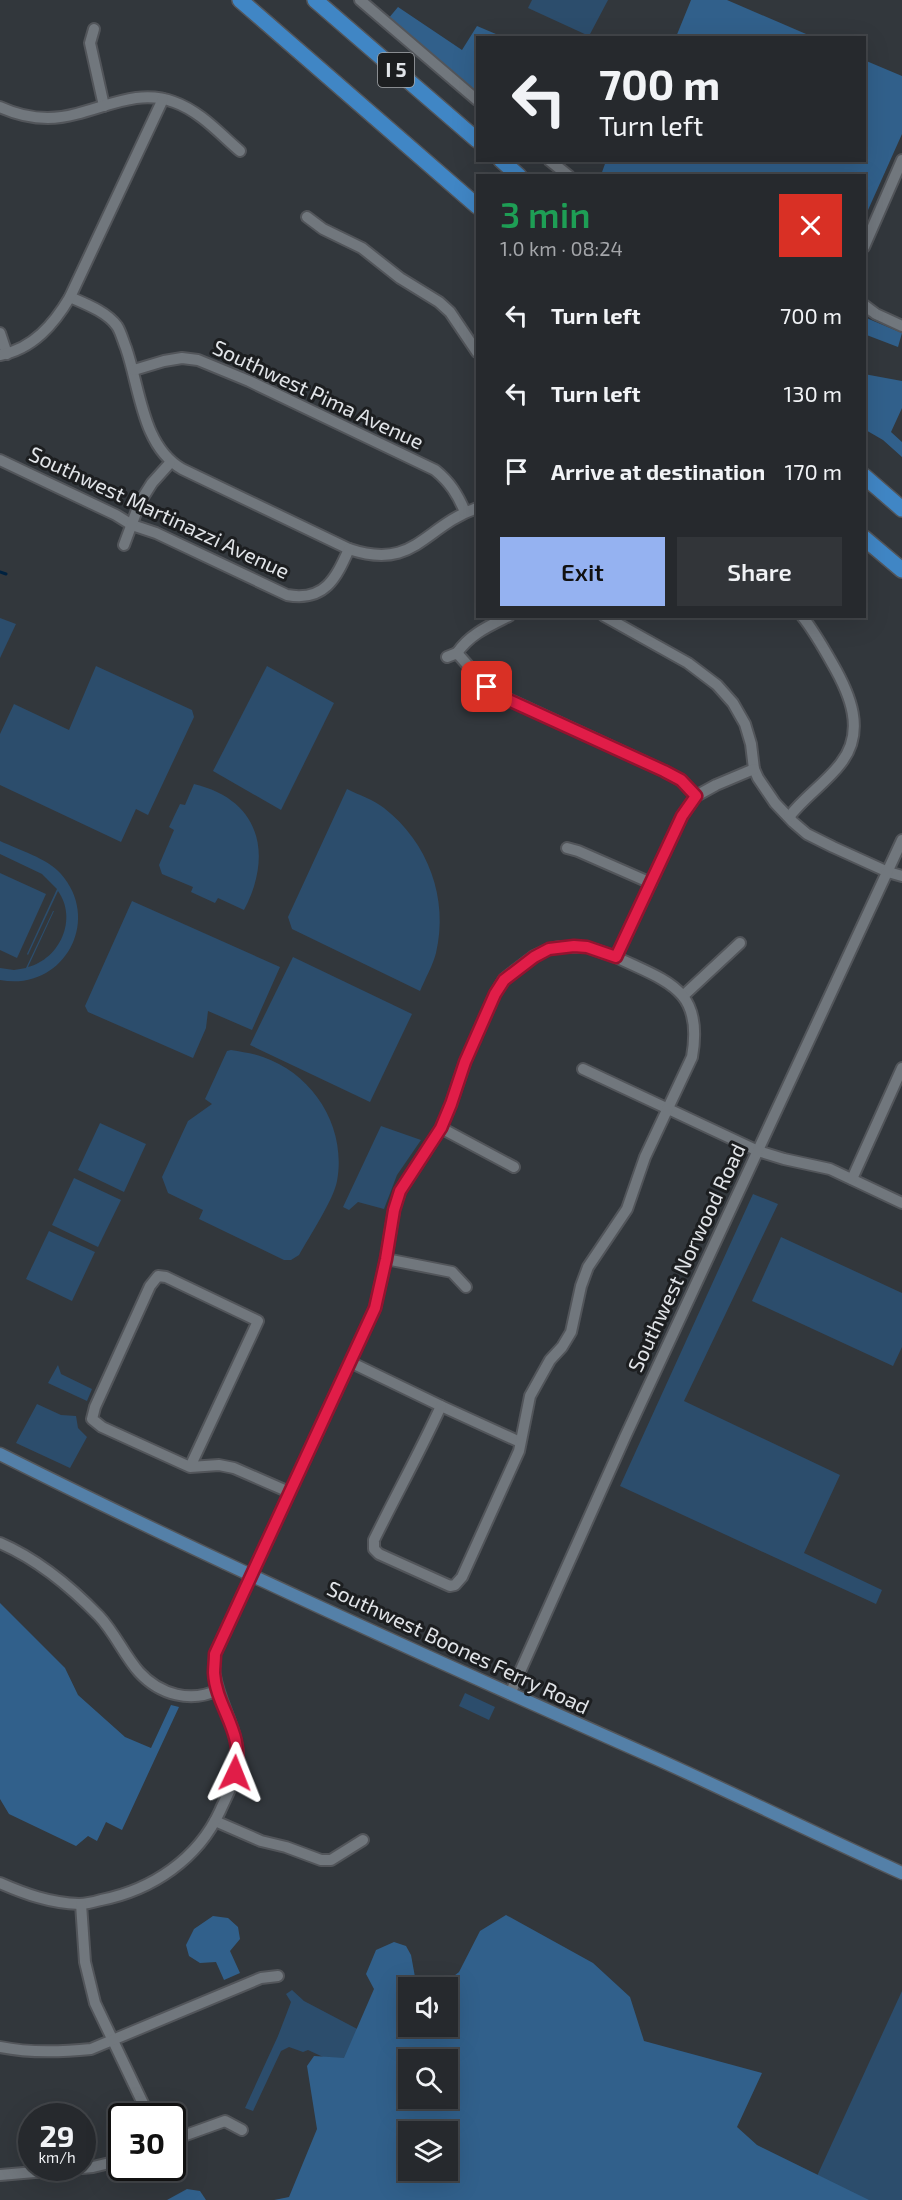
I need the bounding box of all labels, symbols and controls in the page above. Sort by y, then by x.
road number: I 5 [378,53,414,87]
text: 700 m [599,58,720,108]
icon: left [500,60,578,138]
text: Turn left [599,109,703,141]
text: 3 min [500,192,591,235]
button: close [779,194,842,257]
text: 1.0 km · 08:24 [500,236,623,260]
icon: left [500,299,533,332]
text: Turn left [551,302,640,328]
text: 700 m [780,302,842,328]
street label: Southwest Pima Avenue [209,334,428,454]
icon: left [500,377,533,410]
text: Turn left [551,380,640,406]
text: 130 m [784,380,842,406]
street label: Southwest Martinazzi Avenue [26,440,294,583]
icon: arrive [500,455,533,488]
text: Arrive at destination [551,458,765,484]
text: 170 m [785,458,842,484]
button: Exit [500,537,665,606]
button: Share [677,537,842,606]
pin [461,661,512,712]
icon: arrive [470,670,503,703]
street label: Southwest Norwood Road [622,1139,750,1376]
street label: Southwest Boones Ferry Road [324,1575,594,1718]
position arrow [203,1741,267,1805]
map controls [398,1977,458,2181]
button: sound [398,1977,458,2037]
button: search [398,2049,458,2109]
speed limit sign: 30 [108,2103,186,2181]
text: 29 [39,2117,75,2153]
button: layers [398,2121,458,2181]
text: km/h [38,2148,76,2166]

